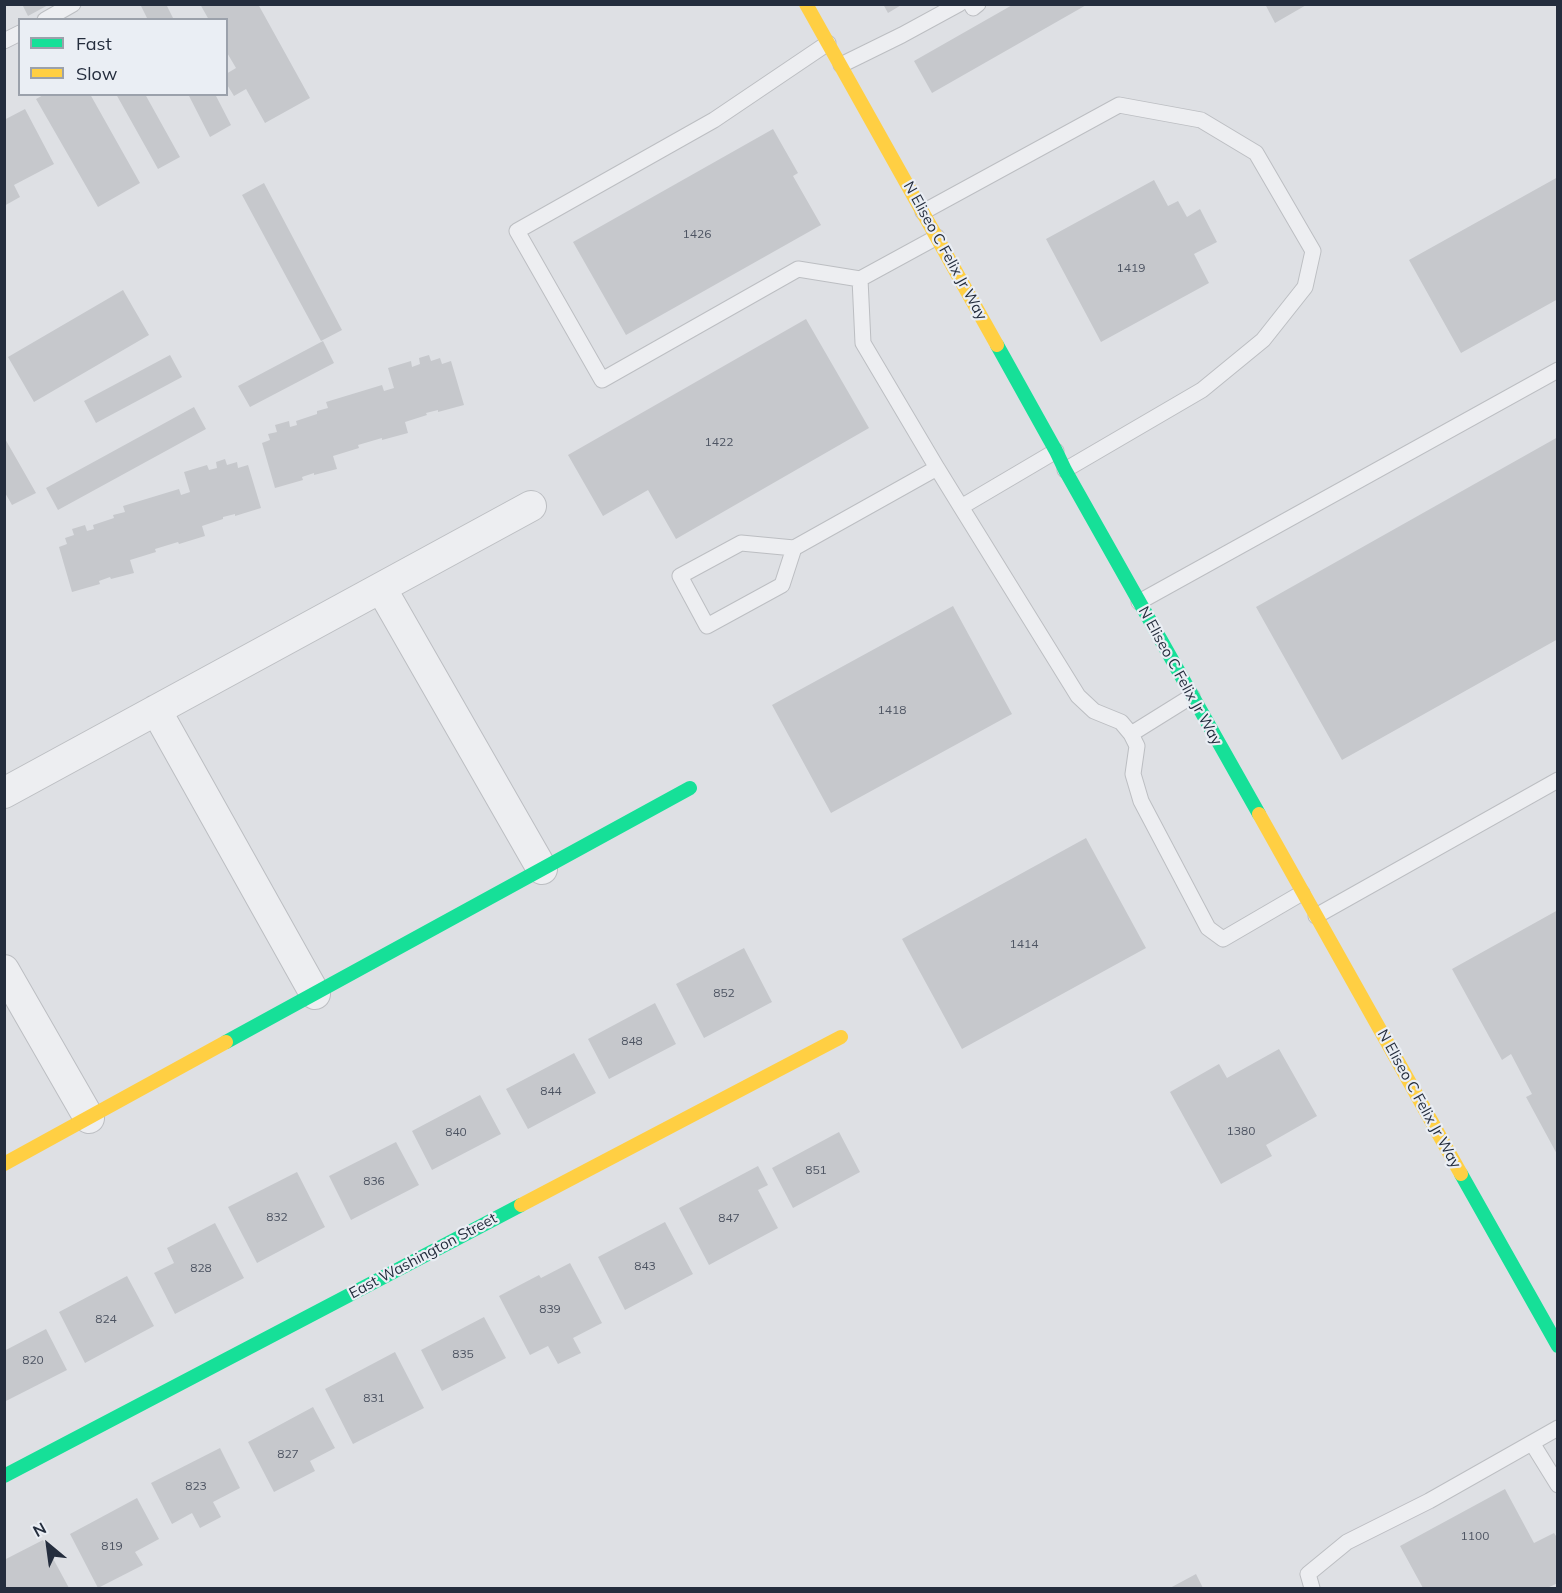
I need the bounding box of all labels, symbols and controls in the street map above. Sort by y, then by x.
legend [18,18,228,96]
text: Fast [76,32,112,55]
text: Slow [76,62,117,85]
street label: N Eliseo C Felix Jr Way [899,179,991,323]
house number: 1426 [683,227,711,241]
house number: 1419 [1117,261,1145,275]
house number: 1422 [705,435,733,449]
street label: N Eliseo C Felix Jr Way [1134,604,1226,748]
house number: 1418 [878,703,906,717]
house number: 1414 [1010,937,1038,951]
house number: 852 [713,986,735,1000]
street label: N Eliseo C Felix Jr Way [1373,1027,1465,1171]
house number: 848 [621,1034,643,1048]
house number: 844 [540,1084,562,1098]
house number: 1380 [1227,1124,1255,1138]
house number: 840 [445,1125,467,1139]
house number: 851 [805,1163,827,1177]
house number: 836 [363,1174,385,1188]
street label: East Washington Street [346,1209,500,1303]
house number: 832 [266,1210,288,1224]
house number: 847 [718,1211,740,1225]
house number: 843 [634,1259,656,1273]
house number: 828 [190,1261,212,1275]
house number: 839 [539,1302,561,1316]
house number: 824 [95,1312,117,1326]
house number: 835 [452,1347,474,1361]
house number: 820 [22,1353,44,1367]
house number: 831 [363,1391,385,1405]
house number: 827 [277,1447,299,1461]
house number: 823 [185,1479,207,1493]
north arrow [18,1515,78,1575]
text: N [29,1518,49,1541]
house number: 1100 [1461,1529,1489,1543]
house number: 819 [101,1539,123,1553]

